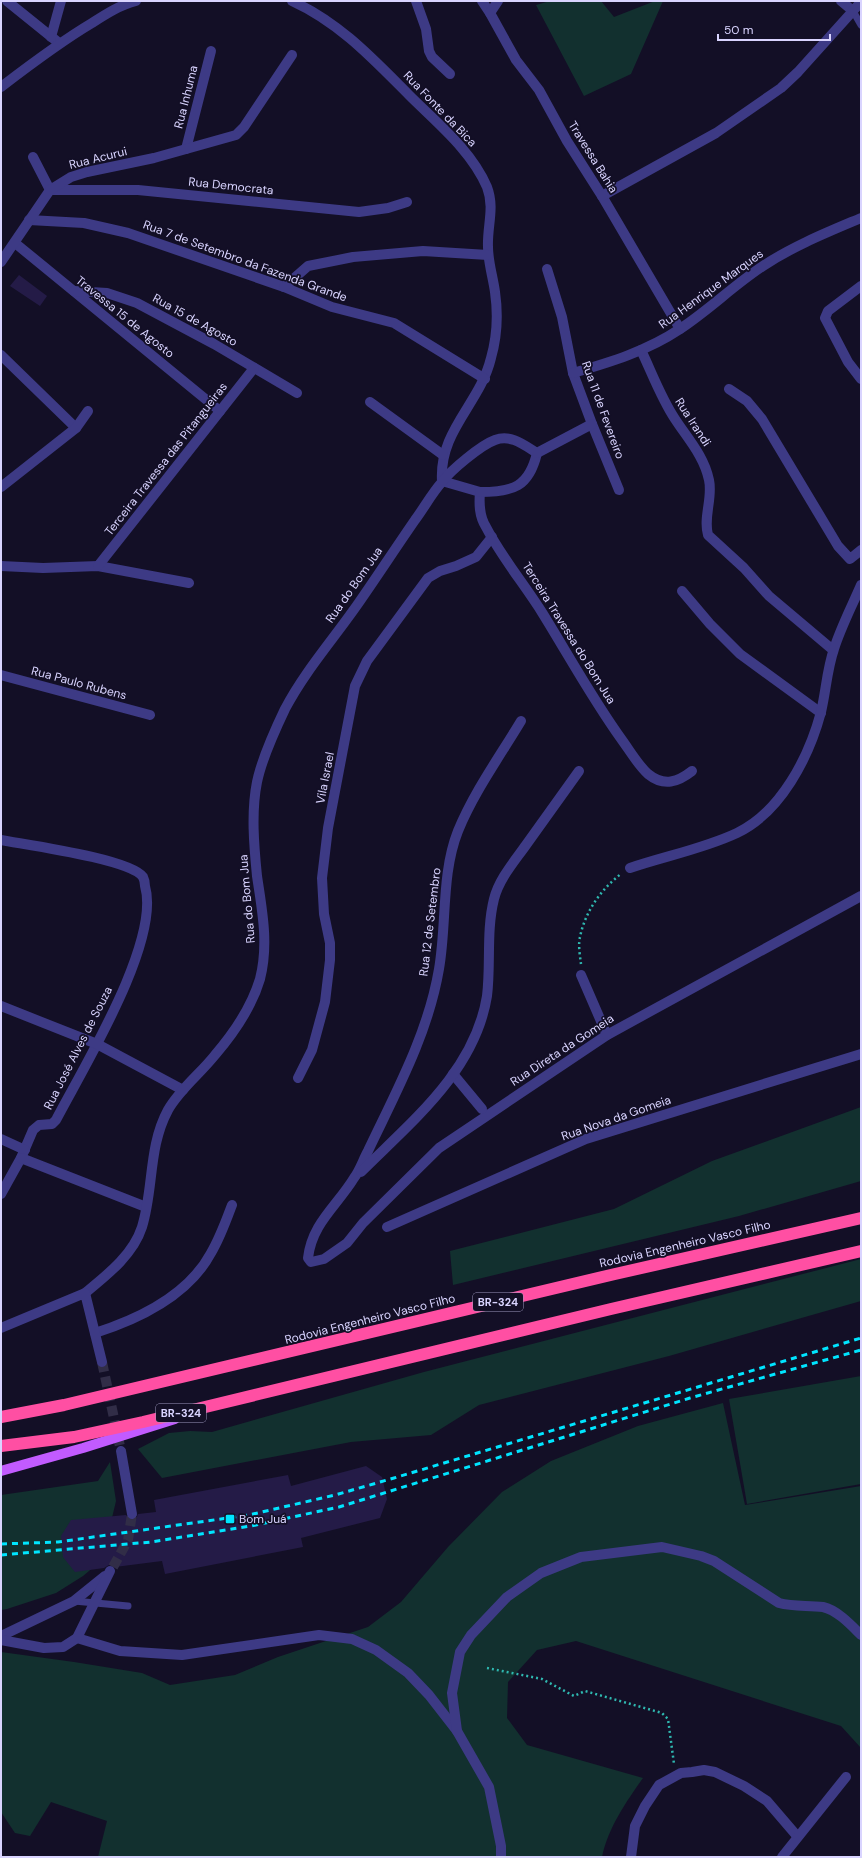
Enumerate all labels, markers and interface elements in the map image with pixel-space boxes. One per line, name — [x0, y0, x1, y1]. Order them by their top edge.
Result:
scale bar — [718, 16, 830, 42]
text: 50 m — [724, 22, 753, 38]
street label: Rua Inhuma — [170, 64, 202, 130]
street label: Rua Fonte da Bica — [400, 68, 480, 150]
street label: Travessa Bahia — [565, 118, 621, 196]
street label: Rua Acurui — [67, 143, 129, 173]
street label: Rua Democrata — [188, 174, 274, 198]
street label: Rua 7 de Setembro da Fazenda Grande — [141, 217, 349, 306]
street label: Rua Henrique Marques — [656, 246, 766, 332]
street label: Travessa 15 de Agosto — [73, 272, 177, 362]
street label: Rua 15 de Agosto — [150, 290, 240, 350]
street label: Rua 11 de Fevereiro — [578, 359, 628, 461]
street label: Terceira Travessa das Pitangueiras — [101, 379, 231, 539]
street label: Rua Irandi — [671, 395, 715, 449]
street label: Rua do Bom Jua — [322, 544, 386, 626]
street label: Terceira Travessa do Bom Jua — [519, 559, 619, 707]
street label: Rua Paulo Rubens — [30, 663, 128, 703]
street label: Vila Israel — [312, 751, 338, 805]
street label: Rua do Bom Jua — [235, 854, 259, 944]
street label: Rua 12 de Setembro — [415, 867, 445, 977]
street label: Rua José Alves de Souza — [40, 984, 116, 1112]
street label: Rua Direta da Gomeia — [507, 1010, 617, 1090]
street label: Rua Nova da Gomeia — [559, 1092, 673, 1144]
street label: Rodovia Engenheiro Vasco Filho — [598, 1217, 772, 1271]
street label: Rodovia Engenheiro Vasco Filho — [283, 1290, 457, 1348]
road number: BR-324 — [473, 1293, 523, 1311]
road number: BR-324 — [156, 1404, 206, 1422]
place label: Bom Juá — [239, 1511, 287, 1527]
marker: Bom Juá — [224, 1513, 236, 1525]

